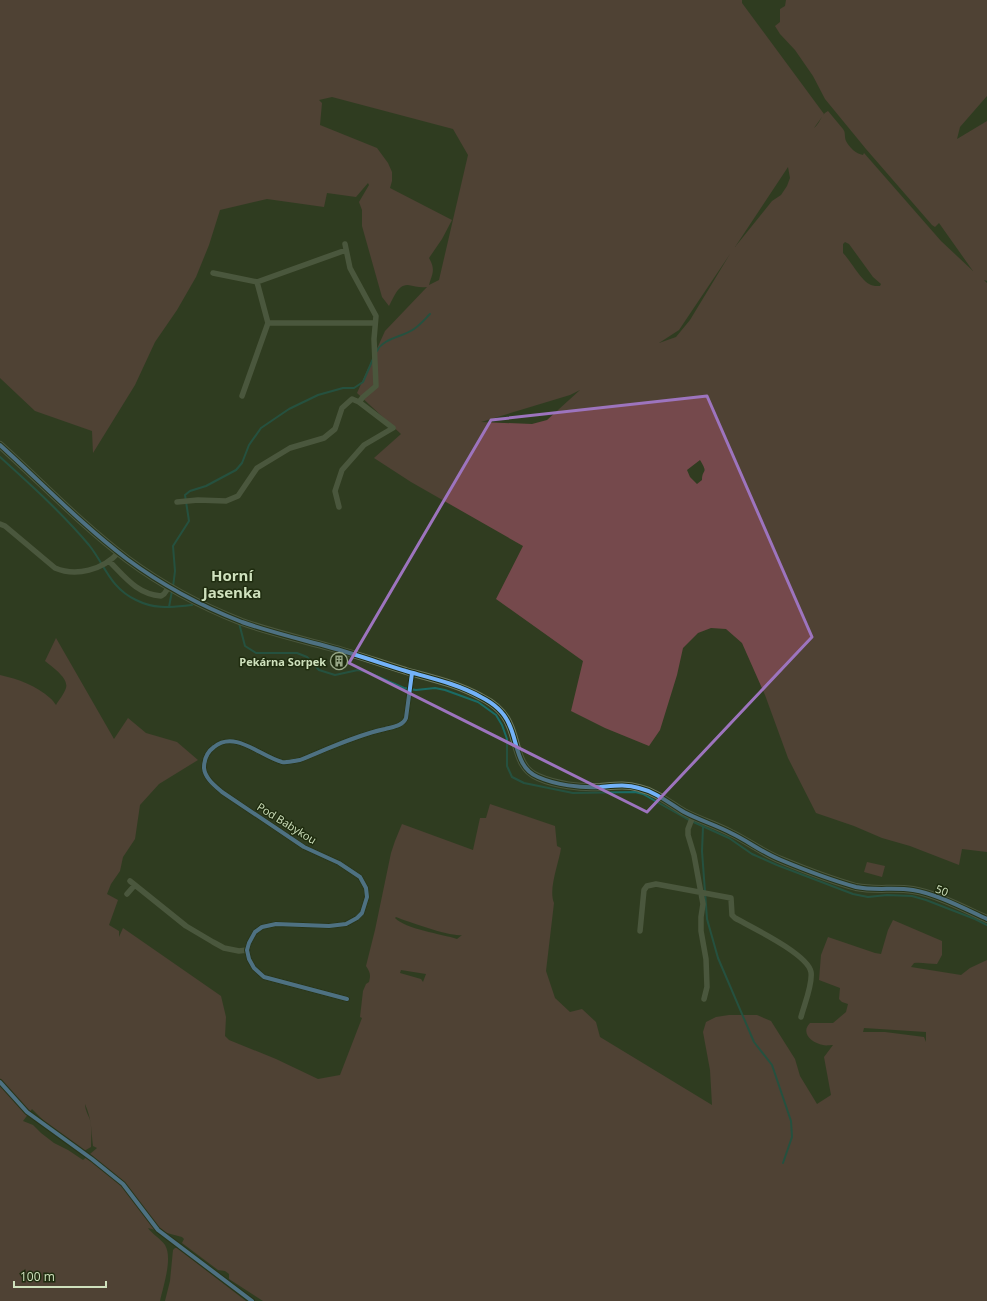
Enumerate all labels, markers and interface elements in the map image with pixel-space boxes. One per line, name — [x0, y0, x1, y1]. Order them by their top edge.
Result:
district label: Horní Jasenka — [201, 565, 261, 602]
building icon: Pekárna Sorpek — [329, 651, 349, 671]
place label: Pekárna Sorpek — [239, 654, 326, 669]
street label: Pod Babykou — [254, 799, 320, 847]
street label: 50 — [933, 881, 951, 899]
scale bar — [14, 1263, 106, 1289]
text: 100 m — [20, 1268, 55, 1285]

